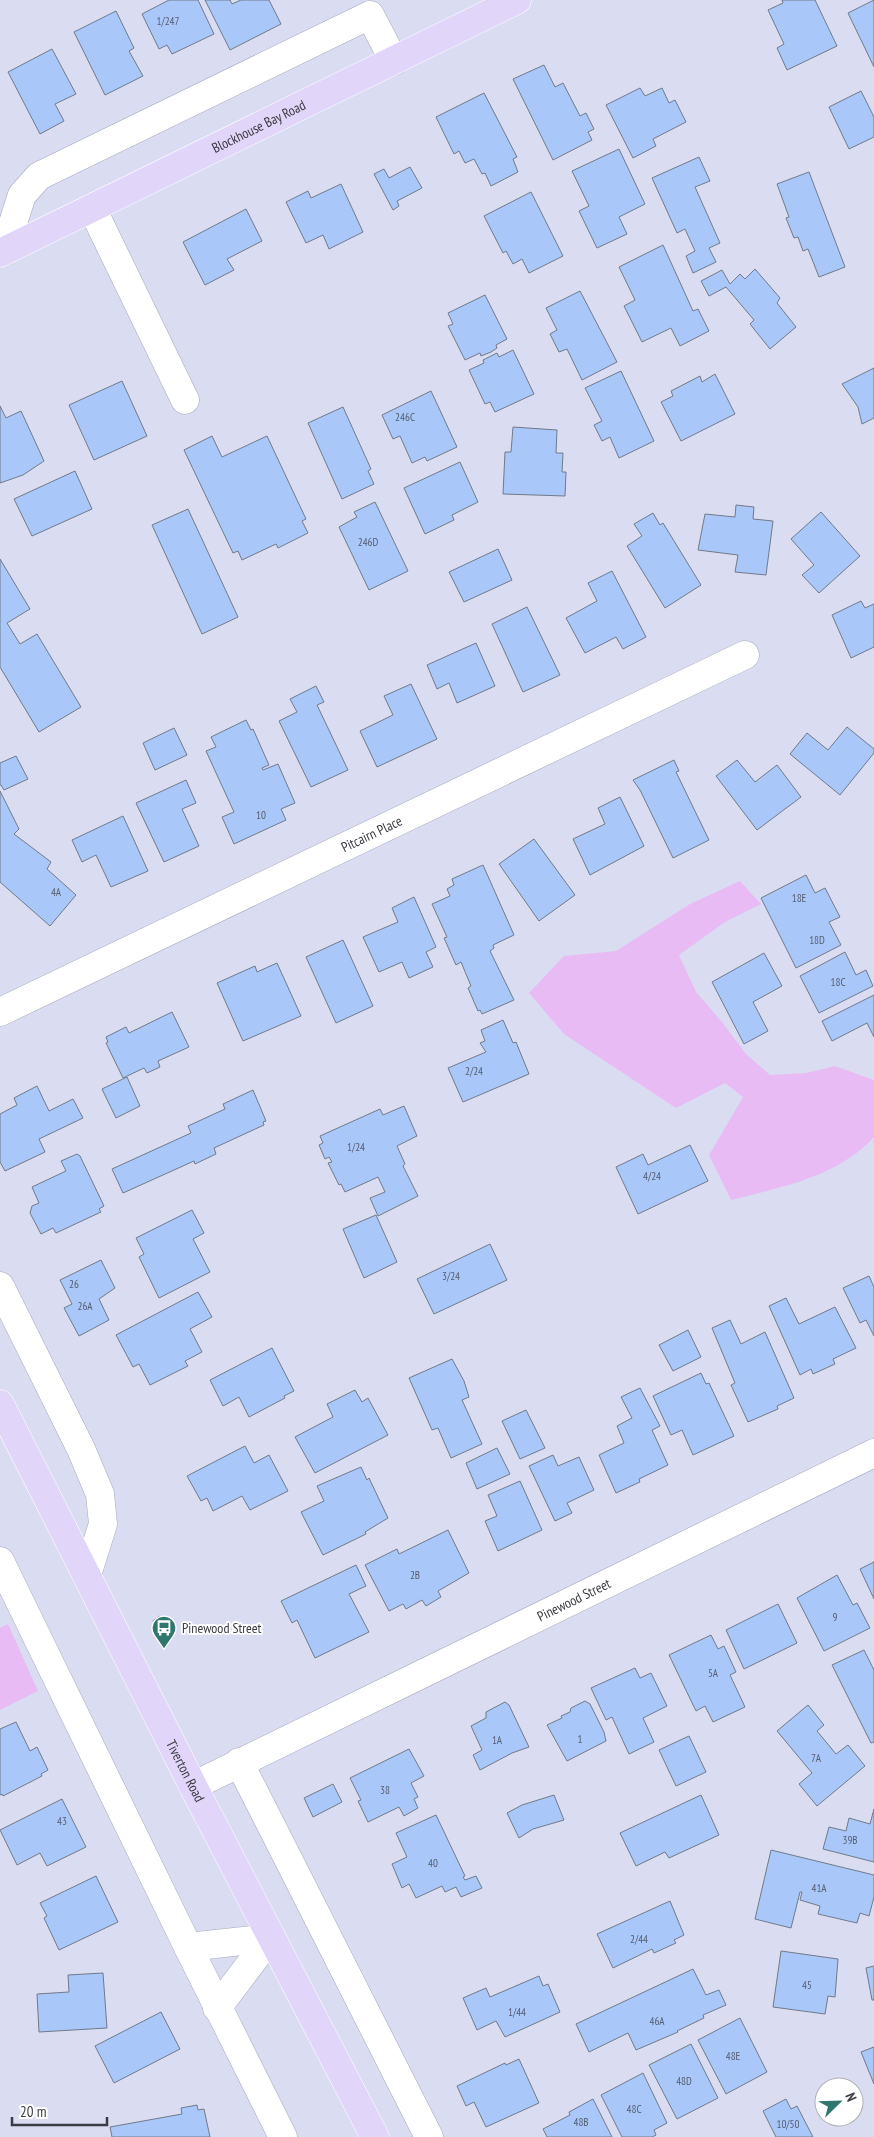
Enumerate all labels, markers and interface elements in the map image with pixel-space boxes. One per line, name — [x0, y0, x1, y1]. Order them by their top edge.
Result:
house number: 1/247 — [156, 14, 180, 28]
street label: Blockhouse Bay Road — [209, 96, 309, 157]
house number: 246C — [395, 410, 415, 424]
house number: 246D — [358, 535, 379, 549]
house number: 10 — [256, 808, 266, 822]
street label: Pitcairn Place — [338, 812, 405, 856]
house number: 4A — [51, 885, 62, 899]
house number: 18E — [792, 891, 807, 905]
house number: 18D — [809, 933, 825, 947]
house number: 18C — [831, 975, 845, 989]
house number: 2/24 — [465, 1064, 483, 1078]
house number: 1/24 — [347, 1140, 365, 1154]
house number: 4/24 — [643, 1169, 661, 1183]
house number: 3/24 — [442, 1269, 460, 1283]
house number: 26 — [69, 1277, 79, 1291]
house number: 26A — [77, 1299, 93, 1313]
house number: 2B — [410, 1568, 420, 1582]
street label: Pinewood Street — [534, 1574, 614, 1625]
house number: 9 — [833, 1610, 838, 1624]
bus stop icon: Pinewood Street — [151, 1615, 177, 1649]
place label: Pinewood Street — [182, 1619, 262, 1637]
house number: 5A — [708, 1666, 719, 1680]
house number: 1 — [578, 1732, 583, 1746]
house number: 1A — [492, 1733, 503, 1747]
street label: Tiverton Road — [162, 1737, 209, 1805]
house number: 7A — [811, 1751, 822, 1765]
house number: 38 — [380, 1783, 390, 1797]
house number: 43 — [57, 1814, 67, 1828]
house number: 39B — [842, 1833, 858, 1847]
house number: 40 — [428, 1856, 438, 1870]
house number: 41A — [811, 1881, 827, 1895]
house number: 2/44 — [630, 1932, 648, 1946]
house number: 45 — [802, 1978, 812, 1992]
house number: 1/44 — [508, 2005, 526, 2019]
house number: 46A — [649, 2014, 665, 2028]
house number: 48E — [726, 2049, 741, 2063]
house number: 48D — [676, 2074, 692, 2088]
north arrow — [814, 2077, 864, 2127]
text: N — [841, 2090, 861, 2104]
scale bar — [12, 2094, 108, 2126]
text: 20 m — [20, 2102, 46, 2121]
house number: 48C — [627, 2102, 641, 2116]
house number: 48B — [573, 2115, 589, 2129]
house number: 10/50 — [776, 2117, 800, 2131]

